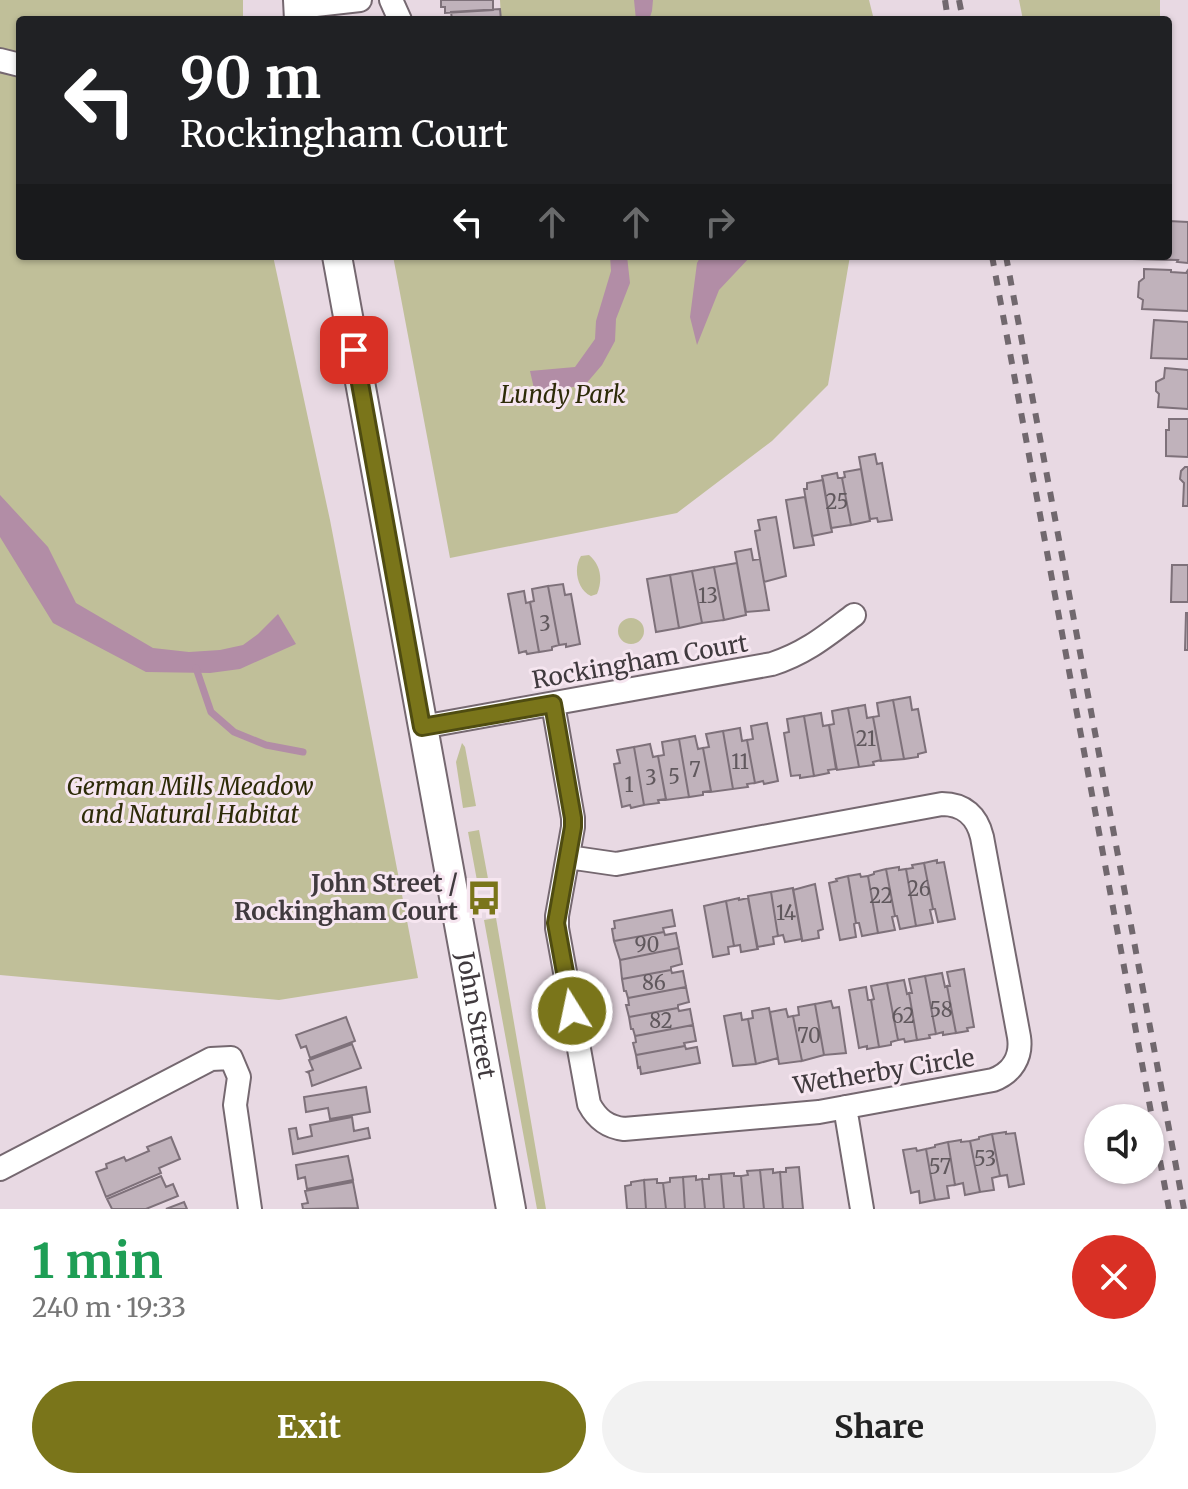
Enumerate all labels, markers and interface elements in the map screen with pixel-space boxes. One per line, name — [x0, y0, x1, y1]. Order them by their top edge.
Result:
text: 90 m — [180, 43, 321, 113]
icon: left — [48, 48, 152, 152]
text: Rockingham Court — [180, 112, 508, 157]
icon: left — [446, 200, 490, 244]
icon: ahead — [530, 200, 574, 244]
icon: ahead — [614, 200, 658, 244]
icon: right — [698, 200, 742, 244]
pin — [320, 316, 388, 384]
icon: arrive — [332, 328, 376, 372]
park label: Lundy Park — [500, 379, 626, 410]
house number: 25 — [826, 489, 848, 514]
house number: 13 — [698, 583, 718, 608]
house number: 3 — [539, 611, 551, 636]
street label: Rockingham Court — [530, 627, 751, 696]
house number: 21 — [856, 726, 876, 751]
house number: 11 — [731, 749, 749, 774]
house number: 7 — [689, 757, 701, 782]
house number: 5 — [668, 764, 680, 789]
house number: 3 — [645, 765, 657, 790]
park label: German Mills Meadow and Natural Habitat — [67, 771, 314, 830]
house number: 1 — [624, 772, 634, 797]
place label: John Street / Rockingham Court — [234, 868, 458, 927]
house number: 26 — [907, 876, 931, 901]
bus stop icon: John Street / Rockingham Court — [465, 879, 503, 917]
house number: 22 — [869, 883, 893, 908]
house number: 14 — [776, 900, 796, 925]
house number: 90 — [634, 932, 660, 957]
street label: John Street — [449, 949, 503, 1082]
position arrow — [530, 969, 614, 1053]
house number: 86 — [642, 970, 666, 995]
house number: 58 — [929, 997, 953, 1022]
house number: 62 — [891, 1003, 915, 1028]
house number: 82 — [649, 1008, 673, 1033]
house number: 70 — [797, 1023, 821, 1048]
street label: Wetherby Circle — [790, 1042, 976, 1101]
map controls — [1084, 1104, 1164, 1184]
button: sound — [1084, 1104, 1164, 1184]
house number: 53 — [974, 1146, 996, 1171]
house number: 57 — [929, 1154, 951, 1179]
text: 1 min — [32, 1231, 163, 1291]
button: close — [1072, 1235, 1156, 1319]
text: 240 m · 19:33 — [32, 1291, 186, 1324]
button: Exit — [32, 1381, 586, 1473]
button: Share — [602, 1381, 1156, 1473]

